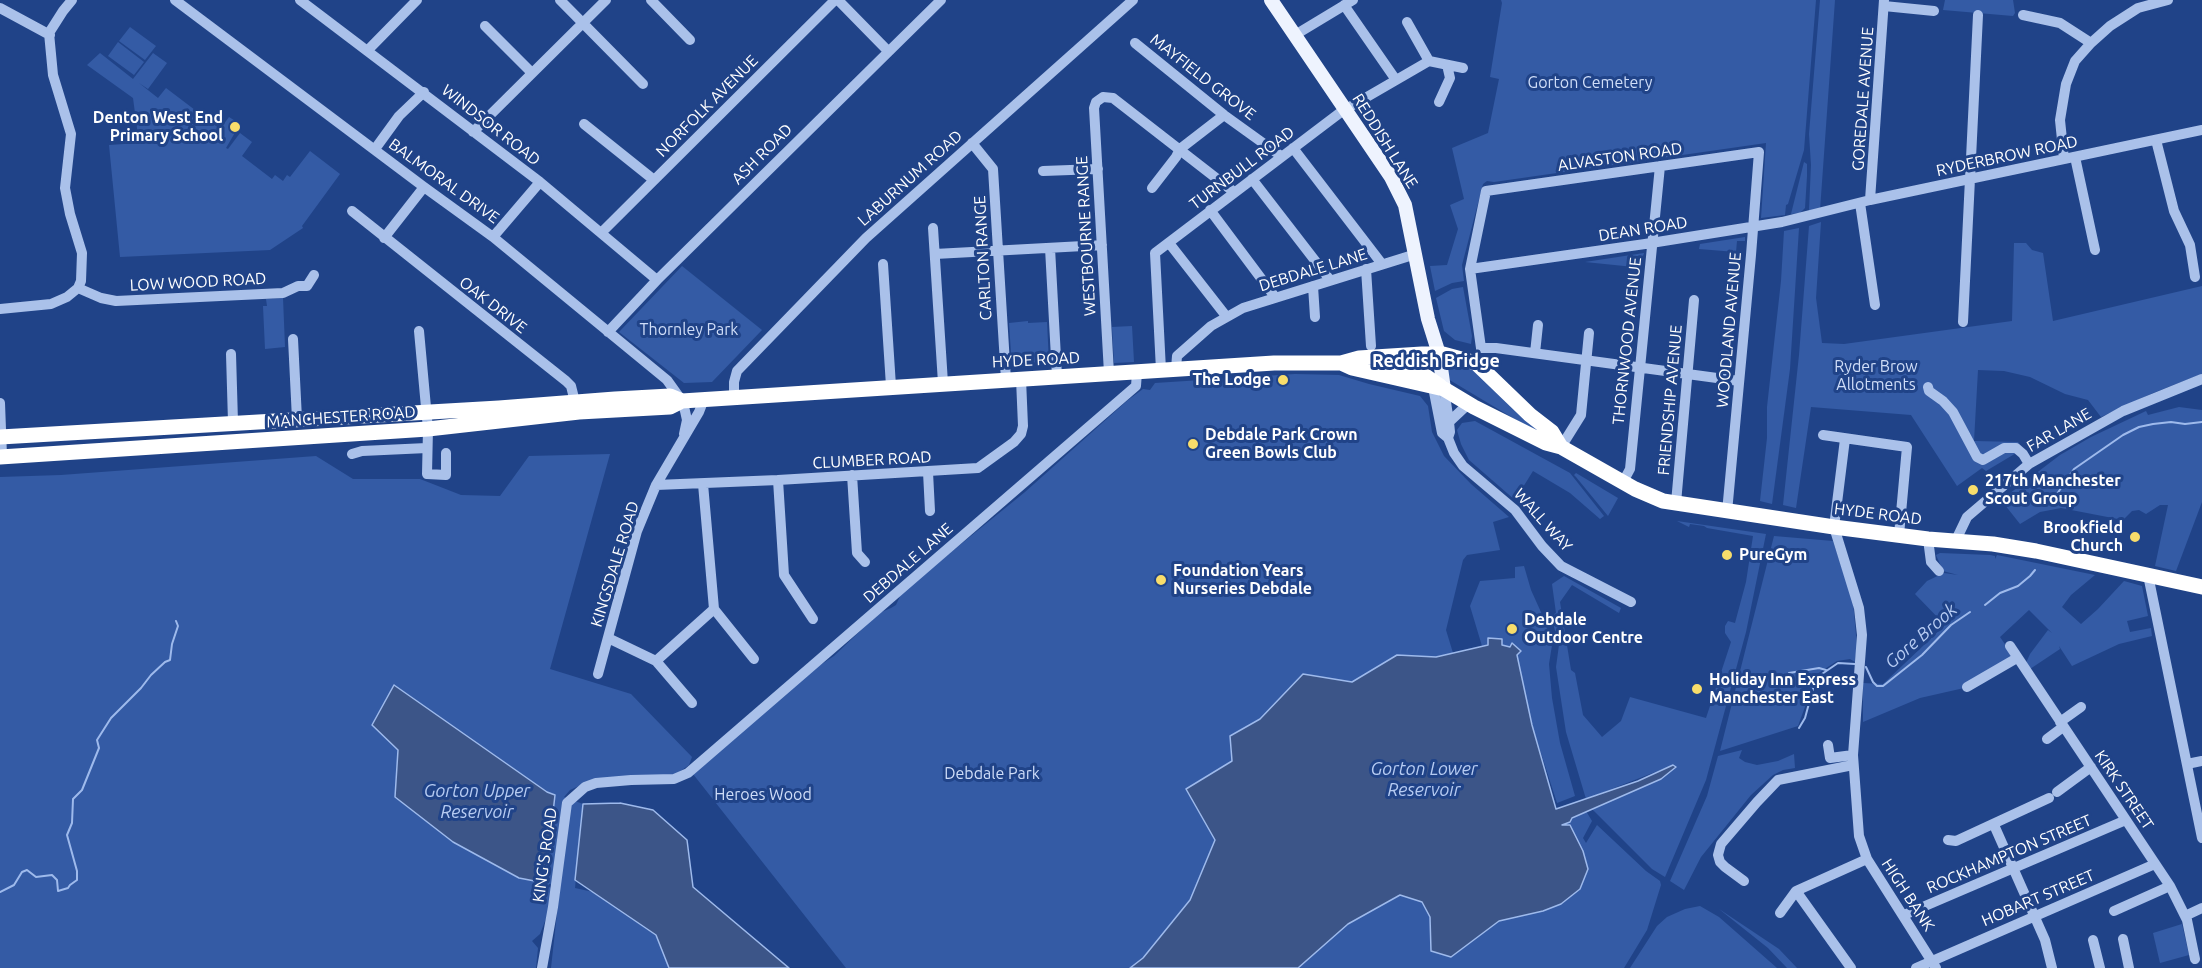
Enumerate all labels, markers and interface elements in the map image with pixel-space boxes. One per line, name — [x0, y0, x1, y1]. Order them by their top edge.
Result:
street label: GOREDALE AVENUE — [1848, 26, 1878, 172]
street label: MAYFIELD GROVE — [1146, 30, 1260, 124]
street label: NORFOLK AVENUE — [652, 51, 762, 161]
park label: Gorton Cemetery — [1528, 73, 1652, 93]
street label: WINDSOR ROAD — [438, 81, 544, 169]
street label: REDDISH LANE — [1348, 90, 1422, 192]
place label: Denton West End Primary School — [93, 108, 223, 146]
marker: Denton West End Primary School — [228, 120, 242, 134]
street label: ASH ROAD — [728, 120, 796, 188]
street label: TURNBULL ROAD — [1186, 122, 1298, 214]
street label: LABURNUM ROAD — [854, 126, 966, 230]
street label: RYDERBROW ROAD — [1934, 132, 2080, 180]
street label: BALMORAL DRIVE — [385, 134, 503, 228]
street label: ALVASTON ROAD — [1557, 139, 1683, 175]
street label: WESTBOURNE RANGE — [1072, 155, 1100, 317]
street label: CARLTON RANGE — [970, 195, 996, 321]
street label: DEAN ROAD — [1597, 212, 1689, 246]
street label: DEBDALE LANE — [1257, 244, 1369, 296]
street label: WOODLAND AVENUE — [1713, 251, 1745, 409]
street label: THORNWOOD AVENUE — [1609, 256, 1645, 426]
street label: LOW WOOD ROAD — [129, 269, 267, 295]
street label: OAK DRIVE — [455, 273, 531, 337]
park label: Thornley Park — [640, 320, 738, 340]
street label: FRIENDSHIP AVENUE — [1654, 324, 1686, 476]
street label: HYDE ROAD — [991, 348, 1081, 372]
district label: Reddish Bridge — [1372, 350, 1500, 372]
park label: Ryder Brow Allotments — [1834, 357, 1918, 395]
place label: The Lodge — [1192, 370, 1271, 390]
marker: The Lodge — [1276, 373, 1290, 387]
street label: MANCHESTER ROAD — [266, 402, 416, 432]
street label: FAR LANE — [2023, 404, 2095, 456]
place label: Debdale Park Crown Green Bowls Club — [1205, 425, 1358, 463]
marker: Debdale Park Crown Green Bowls Club — [1186, 437, 1200, 451]
street label: CLUMBER ROAD — [812, 447, 932, 473]
place label: 217th Manchester Scout Group — [1985, 471, 2121, 509]
marker: 217th Manchester Scout Group — [1966, 483, 1980, 497]
street label: WALL WAY — [1510, 485, 1576, 555]
street label: KINGSDALE ROAD — [587, 499, 643, 629]
street label: HYDE ROAD — [1833, 499, 1923, 529]
place label: Brookfield Church — [2043, 518, 2123, 556]
street label: DEBDALE LANE — [859, 519, 957, 607]
marker: Brookfield Church — [2128, 530, 2142, 544]
place label: PureGym — [1739, 545, 1807, 565]
marker: PureGym — [1720, 548, 1734, 562]
place label: Foundation Years Nurseries Debdale — [1173, 561, 1312, 599]
marker: Foundation Years Nurseries Debdale — [1154, 573, 1168, 587]
water label: Gore Brook — [1881, 599, 1961, 673]
place label: Debdale Outdoor Centre — [1524, 610, 1643, 648]
marker: Debdale Outdoor Centre — [1505, 622, 1519, 636]
place label: Holiday Inn Express Manchester East — [1709, 670, 1856, 708]
marker: Holiday Inn Express Manchester East — [1690, 682, 1704, 696]
street label: KIRK STREET — [2091, 747, 2157, 833]
water label: Gorton Lower Reservoir — [1370, 758, 1478, 800]
park label: Debdale Park — [944, 764, 1040, 784]
water label: Gorton Upper Reservoir — [424, 780, 530, 822]
park label: Heroes Wood — [714, 785, 812, 805]
street label: KING'S ROAD — [529, 806, 561, 904]
street label: ROCKHAMPTON STREET — [1924, 811, 2094, 897]
street label: HIGH BANK — [1878, 855, 1938, 935]
street label: HOBART STREET — [1979, 866, 2097, 930]

